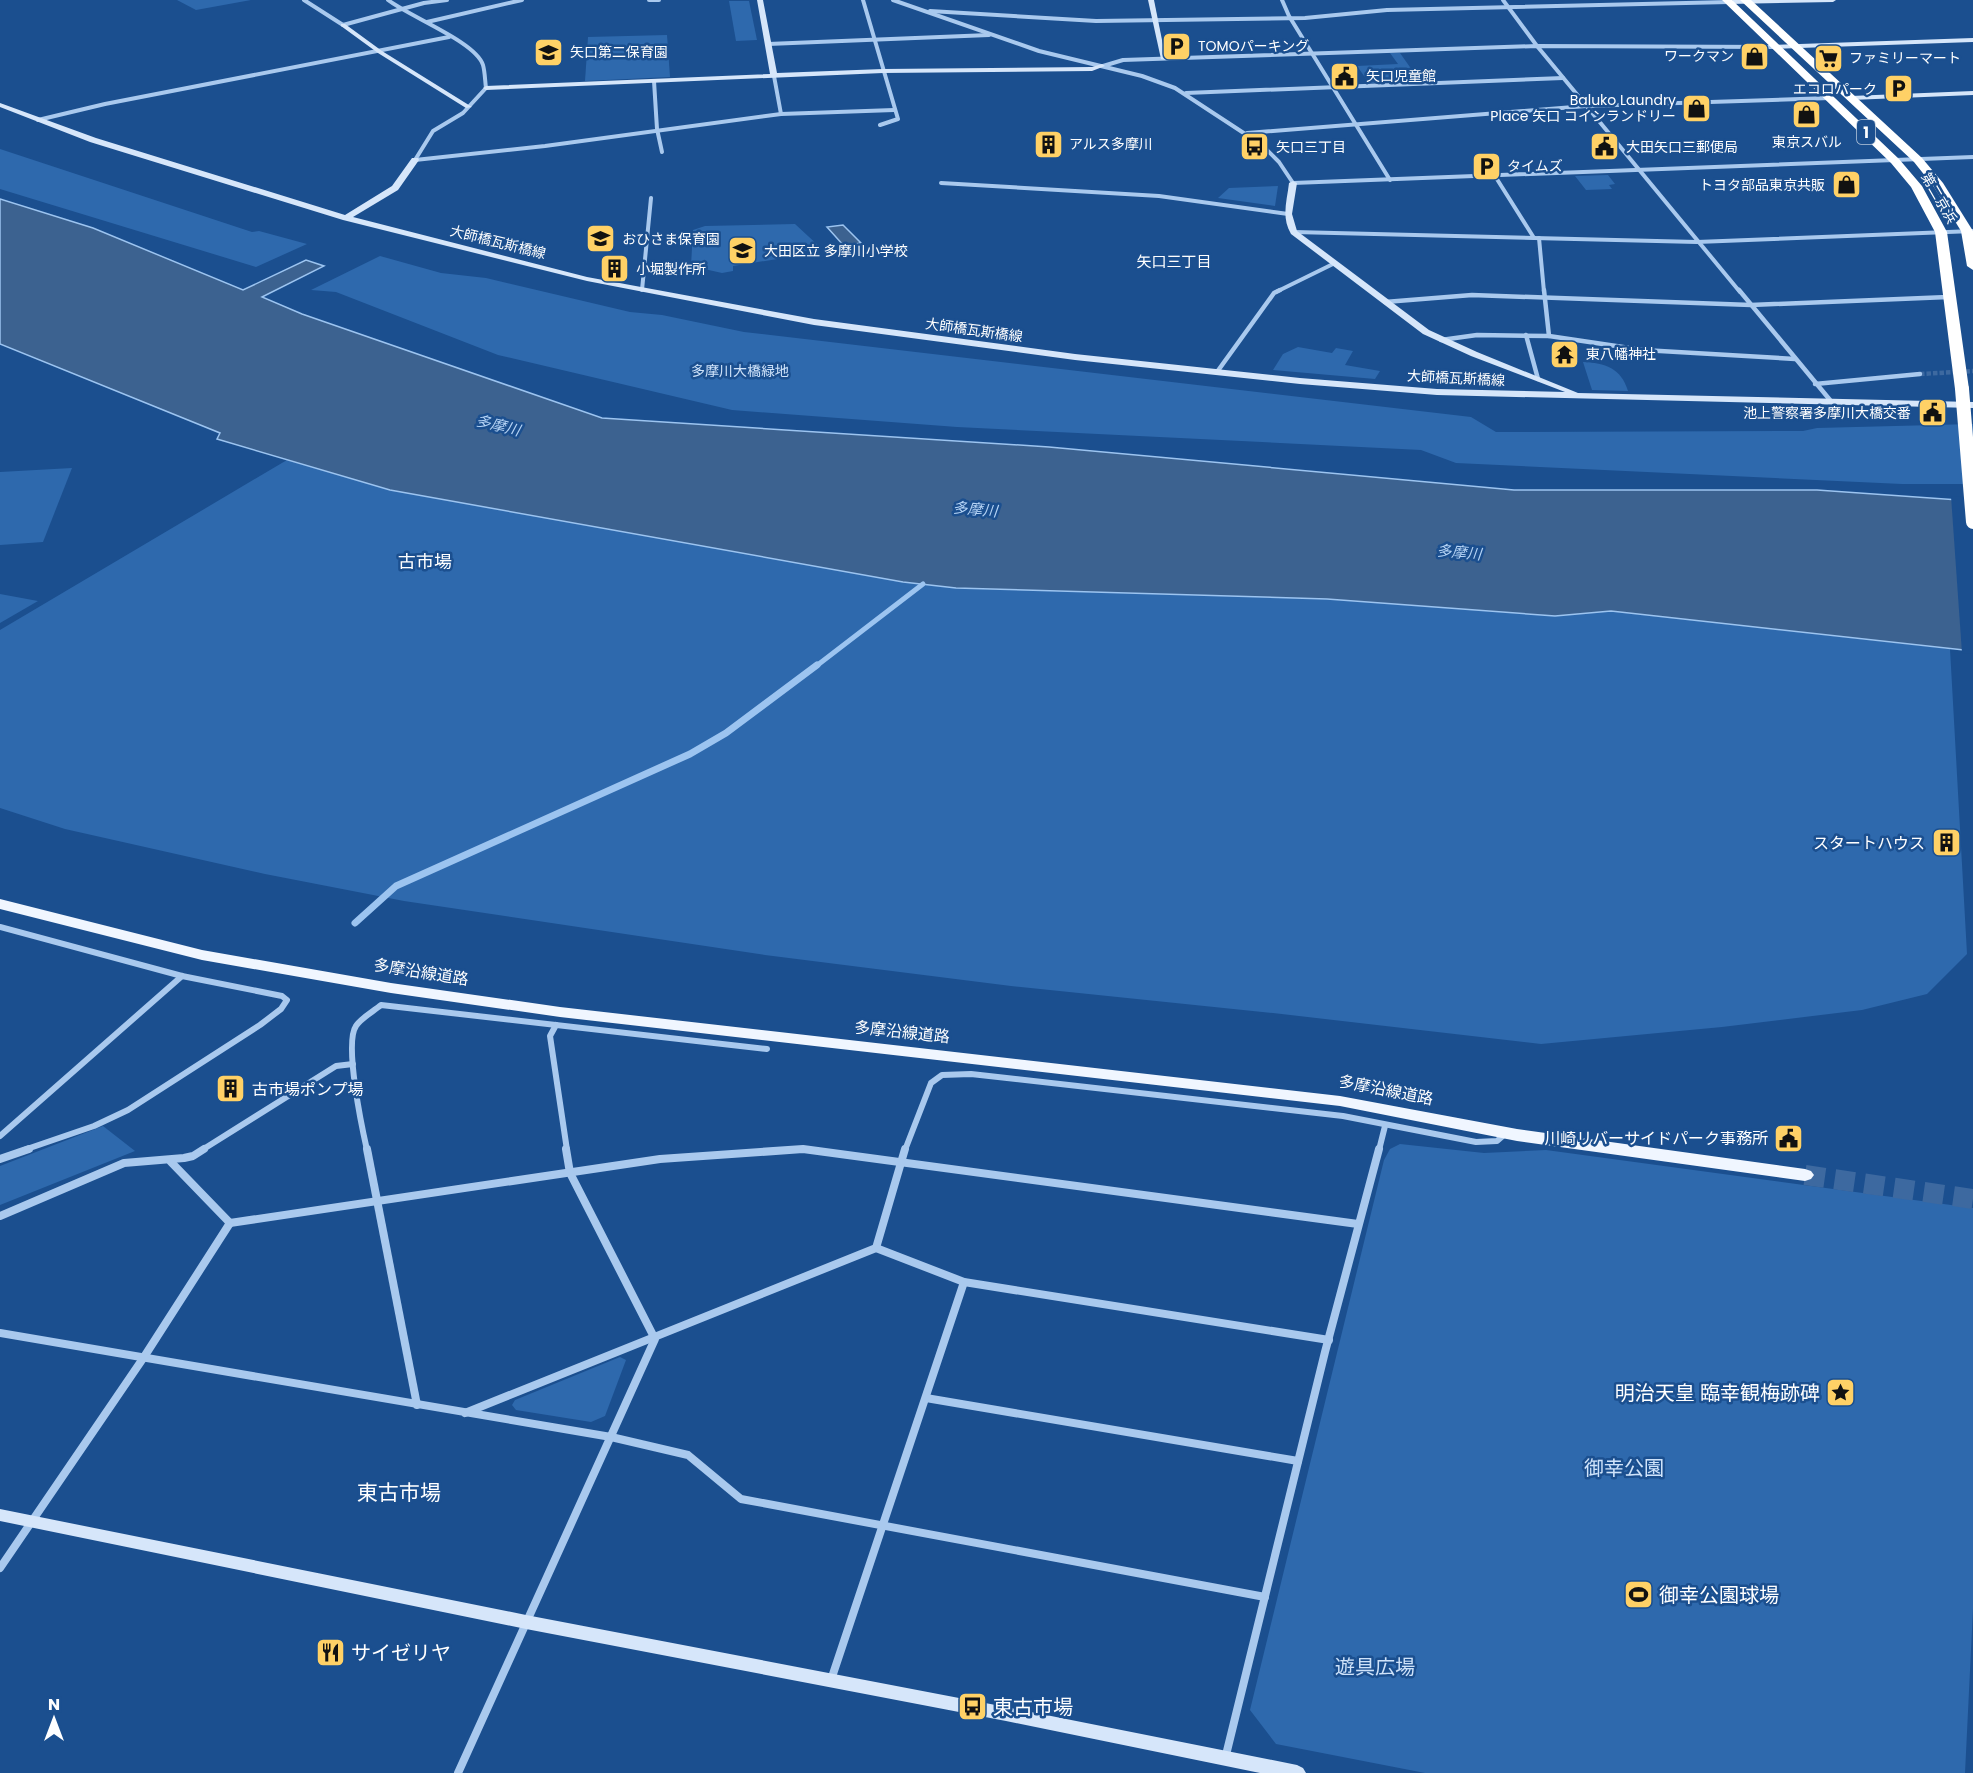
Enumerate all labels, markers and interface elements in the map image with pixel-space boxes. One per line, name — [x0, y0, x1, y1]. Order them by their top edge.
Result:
parking icon: TOMOパーキング — [1161, 30, 1193, 62]
school or university icon: 矢口第二保育園 — [533, 36, 565, 68]
place label: TOMOパーキング — [1198, 36, 1309, 56]
shop icon: ワークマン — [1739, 40, 1771, 72]
place label: 矢口第二保育園 — [570, 42, 668, 62]
supermarket icon: ファミリーマート — [1812, 42, 1844, 74]
place label: ワークマン — [1664, 46, 1734, 66]
place label: ファミリーマート — [1849, 48, 1961, 68]
public building icon: 矢口児童館 — [1329, 60, 1361, 92]
place label: 矢口児童館 — [1366, 66, 1436, 86]
parking icon: エコロパーク — [1882, 73, 1914, 105]
place label: エコロパーク — [1793, 79, 1877, 99]
place label: Baluko Laundry Place 矢口 コインランドリー — [1490, 90, 1676, 126]
shop icon: Baluko Laundry Place 矢口 コインランドリー — [1681, 92, 1713, 124]
shop icon: 東京スバル — [1791, 99, 1823, 131]
road number: 1 — [1857, 120, 1875, 144]
building icon: アルス多摩川 — [1032, 128, 1064, 160]
bus stop icon: 矢口三丁目 — [1239, 131, 1271, 163]
public building icon: 大田矢口三郵便局 — [1589, 131, 1621, 163]
place label: 東京スバル — [1772, 132, 1842, 152]
place label: アルス多摩川 — [1069, 134, 1153, 154]
place label: 矢口三丁目 — [1276, 137, 1346, 157]
place label: 大田矢口三郵便局 — [1626, 137, 1738, 157]
parking icon: タイムズ — [1470, 150, 1502, 182]
place label: タイムズ — [1507, 156, 1563, 176]
shop icon: トヨタ部品東京共販 — [1830, 169, 1862, 201]
street label: 第二京浜 — [1916, 169, 1962, 227]
place label: トヨタ部品東京共販 — [1699, 175, 1825, 195]
street label: 大師橋瓦斯橋線 — [448, 220, 548, 264]
school or university icon: おひさま保育園 — [585, 223, 617, 255]
place label: おひさま保育園 — [622, 229, 720, 249]
school or university icon: 大田区立 多摩川小学校 — [727, 235, 759, 267]
place label: 大田区立 多摩川小学校 — [764, 241, 908, 261]
district label: 矢口三丁目 — [1136, 251, 1212, 272]
building icon: 小堀製作所 — [599, 253, 631, 285]
place label: 小堀製作所 — [636, 259, 706, 279]
street label: 大師橋瓦斯橋線 — [924, 313, 1024, 347]
temple icon: 東八幡神社 — [1549, 338, 1581, 370]
place label: 東八幡神社 — [1586, 344, 1656, 364]
park label: 多摩川大橋緑地 — [691, 361, 789, 381]
street label: 大師橋瓦斯橋線 — [1407, 365, 1505, 391]
public building icon: 池上警察署多摩川大橋交番 — [1916, 397, 1948, 429]
place label: 池上警察署多摩川大橋交番 — [1743, 403, 1911, 423]
water label: 多摩川 — [474, 409, 524, 441]
water label: 多摩川 — [952, 497, 1000, 522]
water label: 多摩川 — [1436, 540, 1484, 565]
district label: 古市場 — [398, 549, 452, 574]
building icon: スタートハウス — [1930, 827, 1962, 859]
place label: スタートハウス — [1813, 832, 1925, 855]
street label: 多摩沿線道路 — [372, 953, 470, 991]
street label: 多摩沿線道路 — [853, 1016, 951, 1048]
street label: 多摩沿線道路 — [1337, 1070, 1435, 1110]
building icon: 古市場ポンプ場 — [215, 1073, 247, 1105]
place label: 古市場ポンプ場 — [252, 1078, 364, 1101]
public building icon: 川崎リバーサイドパーク事務所 — [1773, 1122, 1805, 1154]
place label: 川崎リバーサイドパーク事務所 — [1544, 1127, 1768, 1150]
place icon: 明治天皇 臨幸観梅跡碑 — [1825, 1377, 1857, 1409]
place label: 明治天皇 臨幸観梅跡碑 — [1615, 1379, 1820, 1407]
park label: 御幸公園 — [1584, 1454, 1664, 1482]
district label: 東古市場 — [357, 1478, 441, 1507]
sports icon: 御幸公園球場 — [1622, 1579, 1654, 1611]
place label: 御幸公園球場 — [1659, 1581, 1779, 1609]
restaurant icon: サイゼリヤ — [314, 1637, 346, 1669]
place label: サイゼリヤ — [351, 1639, 451, 1667]
park label: 遊具広場 — [1335, 1653, 1415, 1681]
north arrow — [24, 1689, 84, 1749]
bus stop icon: 東古市場 — [956, 1691, 988, 1723]
text: N — [48, 1693, 60, 1716]
place label: 東古市場 — [993, 1693, 1073, 1721]

